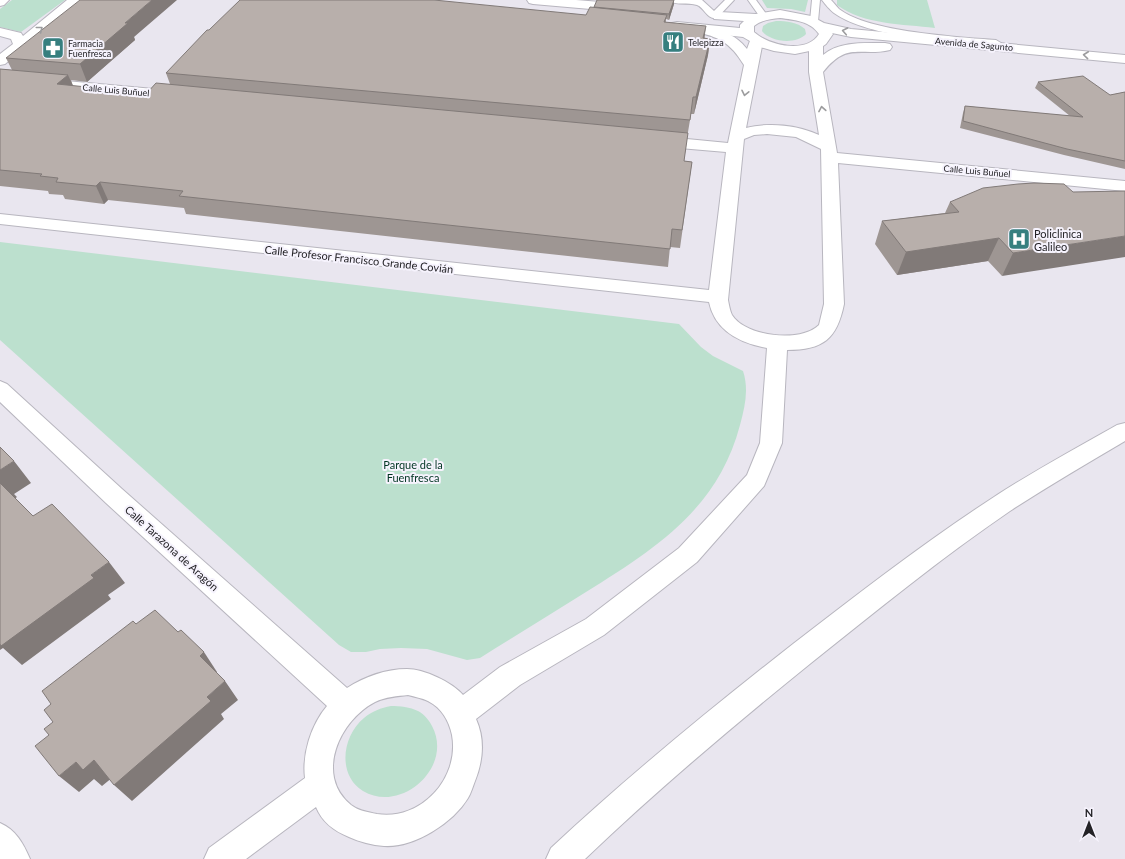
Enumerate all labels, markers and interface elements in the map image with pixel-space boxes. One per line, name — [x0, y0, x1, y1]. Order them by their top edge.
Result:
one-way arrow — [36, 26, 43, 33]
one-way arrow — [842, 28, 849, 36]
restaurant icon: Telepizza — [660, 29, 686, 55]
pharmacy icon: Farmacia Fuenfresca — [40, 35, 66, 61]
street label: Avenida de Sagunto — [934, 35, 1014, 53]
place label: Telepizza — [688, 37, 724, 48]
place label: Farmacia Fuenfresca — [68, 38, 111, 59]
one-way arrow — [1083, 51, 1089, 60]
street label: Calle Luis Buñuel — [82, 82, 150, 98]
one-way arrow — [741, 90, 750, 96]
one-way arrow — [818, 106, 827, 112]
street label: Calle Luis Buñuel — [943, 163, 1011, 179]
hospital icon: Policlinica Galileo — [1006, 226, 1032, 252]
place label: Policlinica Galileo — [1034, 227, 1082, 253]
street label: Calle Profesor Francisco Grande Covián — [264, 243, 454, 275]
park label: Parque de la Fuenfresca — [383, 458, 443, 484]
street label: Calle Tarazona de Aragón — [123, 503, 221, 593]
north arrow — [1069, 803, 1109, 843]
text: N — [1085, 806, 1093, 819]

